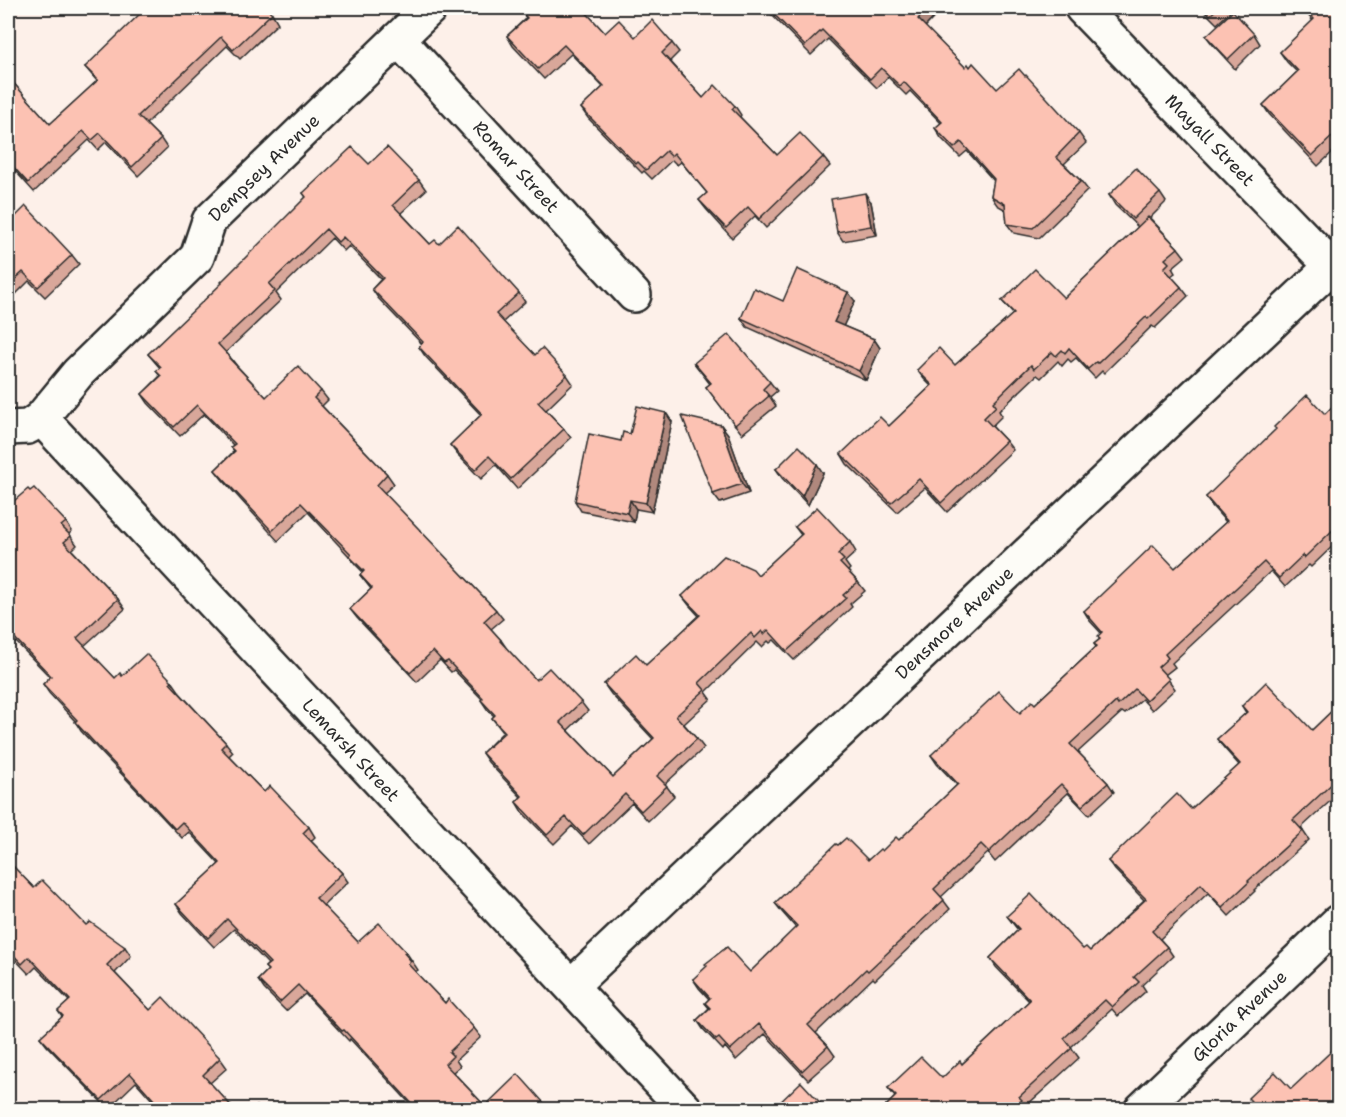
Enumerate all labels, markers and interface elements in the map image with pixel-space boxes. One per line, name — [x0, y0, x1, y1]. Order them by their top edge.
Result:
street label: Mayall Street — [1160, 89, 1260, 192]
street label: Dempsey Avenue — [203, 109, 325, 227]
street label: Romar Street — [468, 116, 564, 218]
street label: Densmore Avenue — [890, 561, 1019, 685]
street label: Lemarsh Street — [297, 694, 405, 807]
street label: Gloria Avenue — [1187, 965, 1292, 1067]

